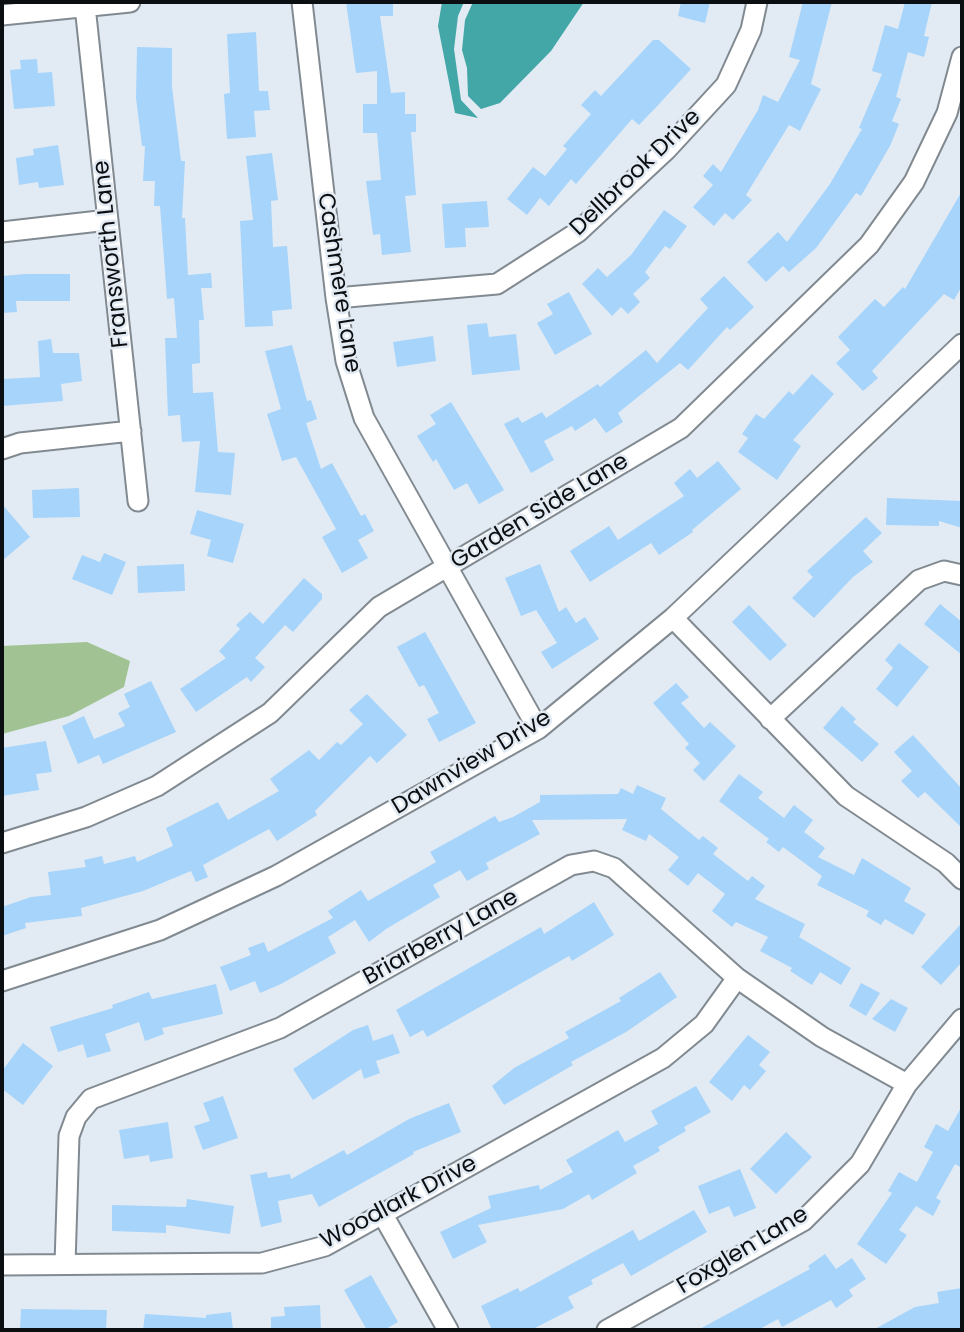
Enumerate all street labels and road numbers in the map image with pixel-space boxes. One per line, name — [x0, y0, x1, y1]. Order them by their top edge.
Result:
street label: Dellbrook Drive — [565, 104, 707, 242]
street label: Fransworth Lane — [88, 159, 136, 349]
street label: Cashmere Lane — [310, 191, 366, 375]
street label: Garden Side Lane — [446, 448, 634, 576]
street label: Dawnview Drive — [387, 705, 557, 821]
street label: Briarberry Lane — [359, 884, 523, 992]
street label: Woodlark Drive — [316, 1150, 482, 1256]
street label: Foxglen Lane — [672, 1201, 814, 1301]

